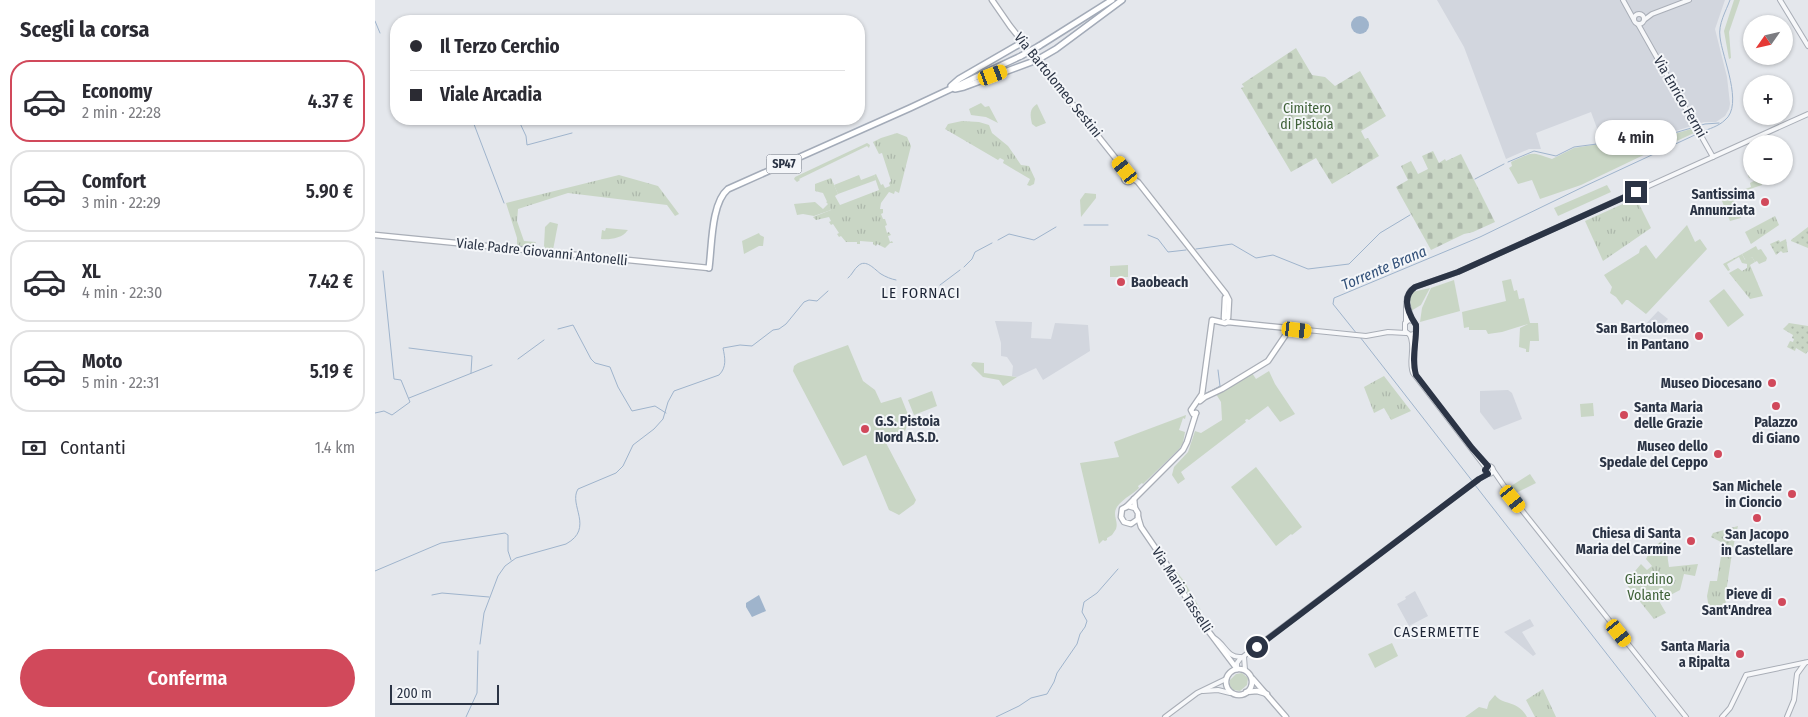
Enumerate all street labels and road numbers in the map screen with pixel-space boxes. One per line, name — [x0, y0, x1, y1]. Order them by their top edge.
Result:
street label: Via Bartolomeo Sestini — [1010, 29, 1106, 141]
street label: Via Enrico Fermi — [1650, 53, 1710, 141]
road number: SP47 — [767, 154, 801, 173]
street label: Viale Padre Giovanni Antonelli — [456, 235, 628, 269]
street label: Via Maria Tasselli — [1148, 544, 1216, 636]

